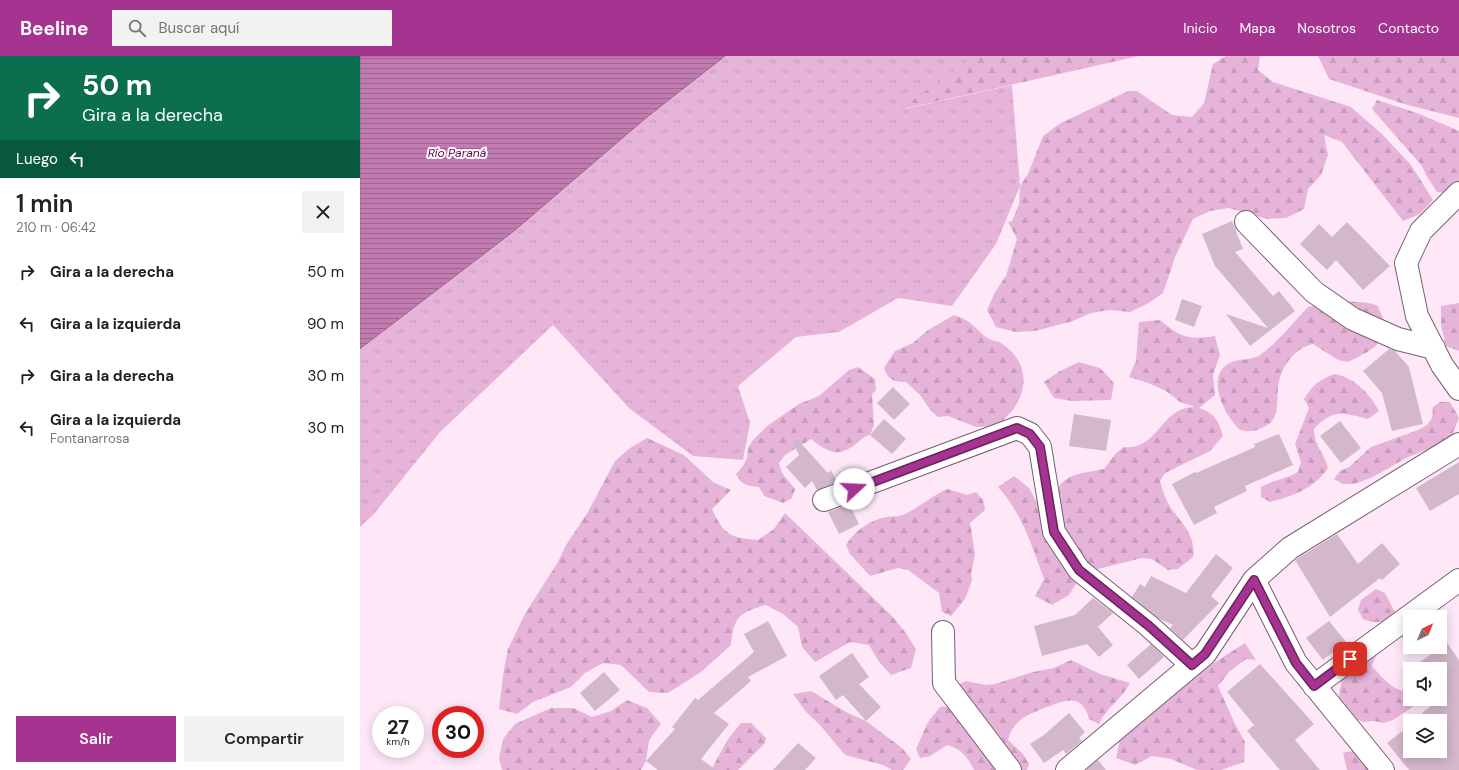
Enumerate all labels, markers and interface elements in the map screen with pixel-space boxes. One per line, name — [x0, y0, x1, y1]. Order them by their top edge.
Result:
search box — [112, 10, 392, 46]
text: Beeline — [20, 16, 88, 41]
icon: search — [126, 17, 148, 39]
text: Buscar aquí — [158, 18, 239, 38]
text: Inicio — [1183, 19, 1218, 37]
text: Mapa — [1240, 19, 1275, 37]
text: Nosotros — [1297, 19, 1356, 37]
text: Contacto — [1378, 19, 1439, 37]
text: 50 m — [82, 67, 152, 104]
icon: right — [16, 72, 68, 124]
text: Gira a la derecha — [82, 103, 223, 127]
water label: Río Paraná — [428, 145, 487, 161]
icon: left — [66, 148, 88, 170]
text: Luego — [16, 149, 58, 169]
text: 1 min — [16, 188, 73, 219]
button: close — [302, 191, 344, 233]
text: 210 m · 06:42 — [16, 219, 96, 236]
icon: right — [16, 261, 38, 283]
text: Gira a la derecha — [50, 262, 174, 282]
text: 50 m — [307, 262, 344, 282]
icon: left — [16, 313, 38, 335]
text: Gira a la izquierda — [50, 314, 181, 334]
text: 90 m — [307, 314, 344, 334]
icon: right — [16, 365, 38, 387]
text: Gira a la derecha — [50, 366, 174, 386]
text: 30 m — [308, 366, 344, 386]
text: Gira a la izquierda — [50, 410, 181, 430]
icon: left — [16, 417, 38, 439]
text: 30 m — [308, 418, 344, 438]
text: Fontanarrosa — [50, 430, 129, 447]
position arrow — [833, 468, 875, 510]
north arrow — [1403, 610, 1447, 654]
map controls — [1403, 610, 1447, 758]
pin — [1333, 642, 1367, 676]
icon: arrive — [1339, 648, 1361, 670]
button: sound — [1403, 662, 1447, 706]
speed limit sign: 30 — [432, 706, 484, 758]
text: 27 — [387, 714, 409, 740]
button: layers — [1403, 714, 1447, 758]
button: Salir — [16, 716, 176, 762]
button: Compartir — [184, 716, 344, 762]
text: km/h — [386, 735, 410, 748]

